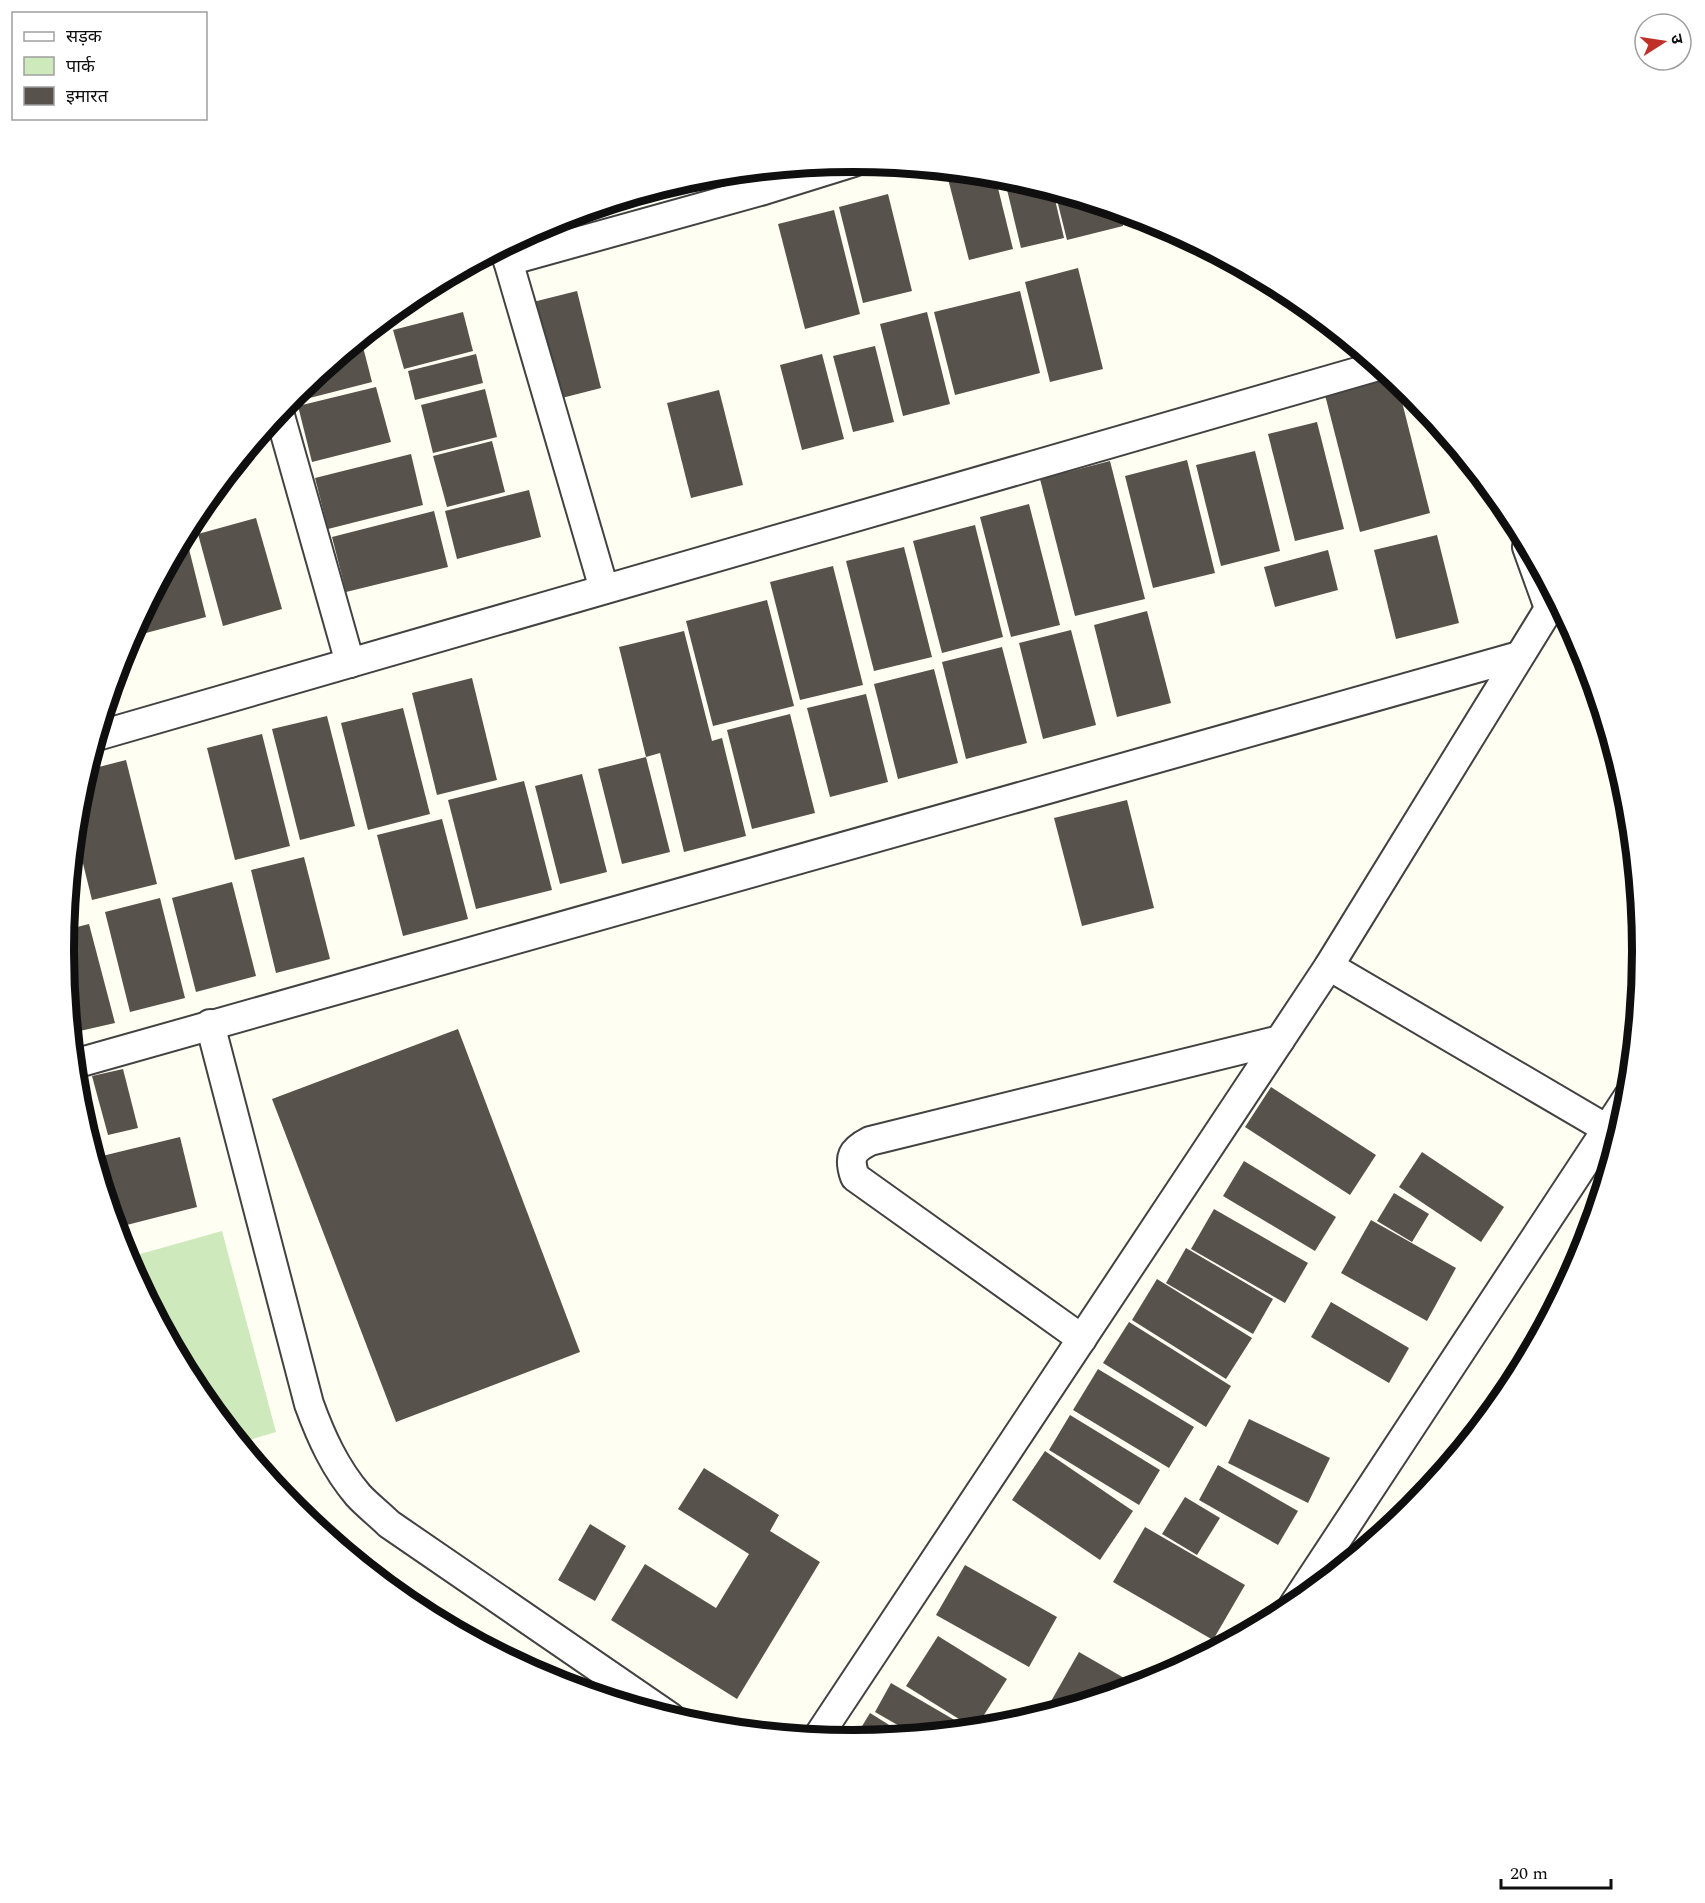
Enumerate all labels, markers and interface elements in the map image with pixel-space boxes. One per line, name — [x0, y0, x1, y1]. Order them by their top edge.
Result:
legend — [12, 12, 207, 120]
north arrow — [1633, 12, 1693, 72]
text: सड़क — [66, 23, 103, 50]
text: उ — [1664, 32, 1690, 47]
text: पार्क — [66, 53, 96, 80]
text: इमारत — [66, 83, 109, 110]
scale bar — [1501, 1852, 1610, 1890]
text: 20 m — [1510, 1860, 1548, 1887]

